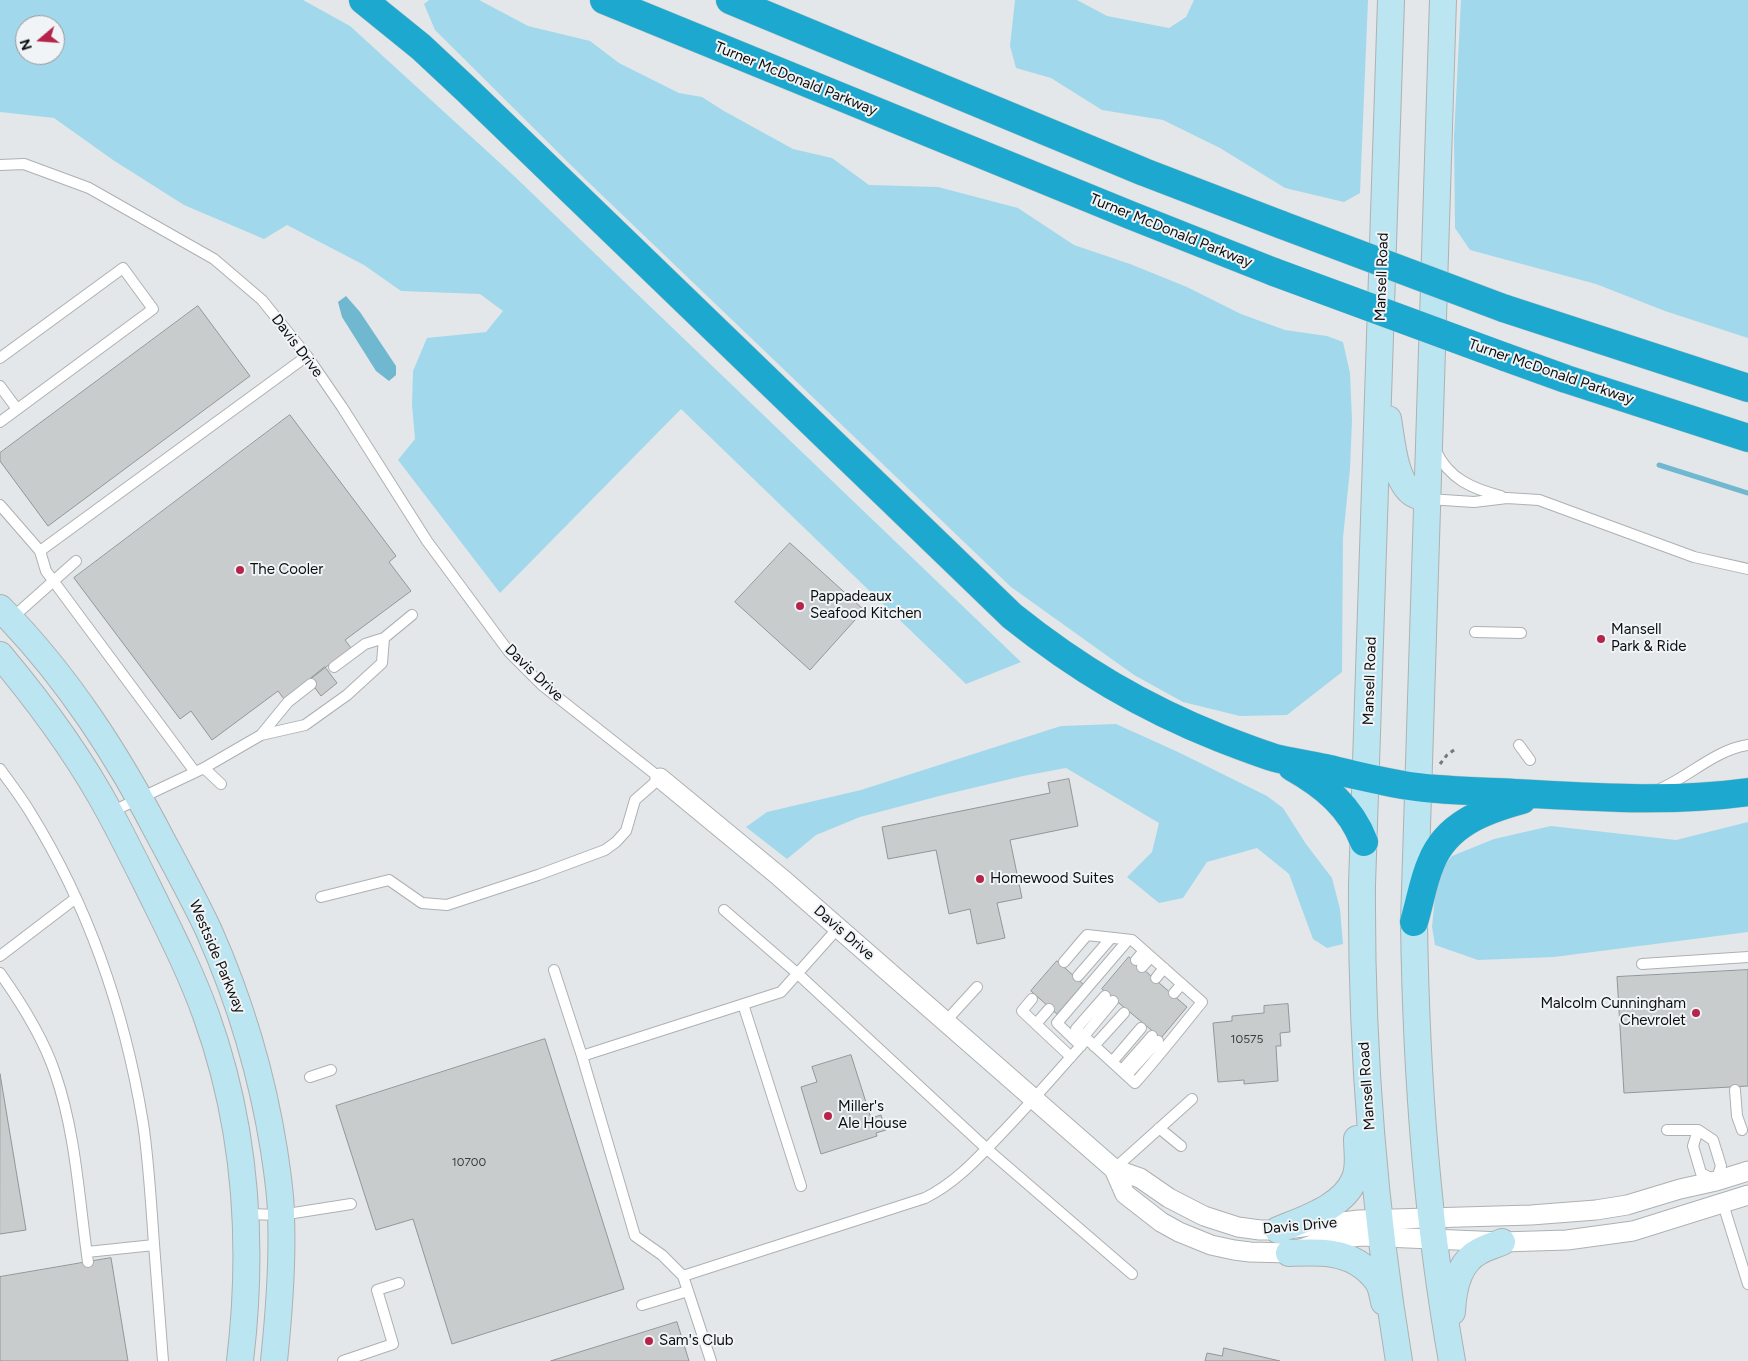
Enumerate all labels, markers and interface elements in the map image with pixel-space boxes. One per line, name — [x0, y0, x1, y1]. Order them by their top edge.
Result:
north arrow — [15, 15, 65, 65]
text: N — [16, 37, 36, 52]
street label: Turner McDonald Parkway — [712, 38, 880, 120]
street label: Turner McDonald Parkway — [1087, 190, 1255, 272]
street label: Mansell Road — [1371, 232, 1393, 322]
street label: Davis Drive — [267, 311, 327, 381]
street label: Turner McDonald Parkway — [1466, 335, 1636, 409]
place label: The Cooler — [250, 561, 323, 579]
marker: The Cooler — [234, 564, 246, 576]
place label: Pappadeaux Seafood Kitchen — [810, 588, 922, 623]
marker: Pappadeaux Seafood Kitchen — [794, 600, 806, 612]
place label: Mansell Park & Ride — [1611, 621, 1686, 656]
marker: Mansell Park & Ride — [1595, 633, 1607, 645]
street label: Mansell Road — [1359, 636, 1381, 726]
street label: Davis Drive — [501, 641, 567, 705]
place label: Homewood Suites — [990, 870, 1114, 888]
marker: Homewood Suites — [974, 873, 986, 885]
street label: Westside Parkway — [185, 898, 249, 1016]
street label: Davis Drive — [810, 902, 878, 964]
place label: Malcolm Cunningham Chevrolet — [1540, 995, 1686, 1030]
marker: Malcolm Cunningham Chevrolet — [1690, 1007, 1702, 1019]
house number: 10575 — [1231, 1032, 1263, 1046]
street label: Mansell Road — [1355, 1041, 1379, 1131]
place label: Miller's Ale House — [838, 1098, 907, 1133]
marker: Miller's Ale House — [822, 1110, 834, 1122]
house number: 10700 — [452, 1155, 486, 1169]
street label: Davis Drive — [1262, 1214, 1338, 1238]
place label: Sam's Club — [659, 1332, 734, 1350]
marker: Sam's Club — [643, 1335, 655, 1347]

